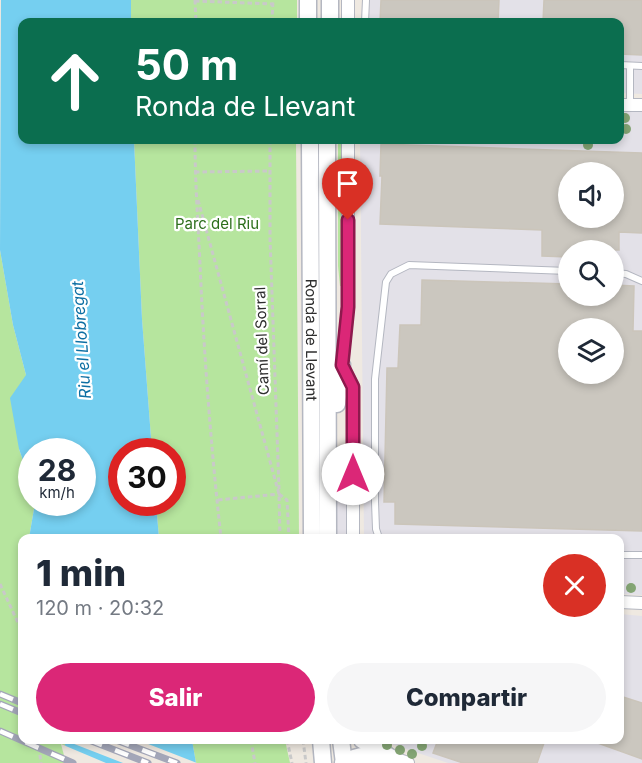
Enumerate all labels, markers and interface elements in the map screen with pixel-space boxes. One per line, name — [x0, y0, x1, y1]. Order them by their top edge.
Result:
text: 50 m — [135, 39, 238, 90]
icon: ahead — [36, 42, 114, 120]
text: Ronda de Llevant — [135, 90, 355, 123]
pin — [322, 158, 373, 220]
map controls — [558, 162, 624, 384]
button: sound — [558, 162, 624, 228]
icon: arrive — [331, 167, 364, 200]
park label: Parc del Riu — [175, 214, 259, 233]
button: search — [558, 240, 624, 306]
street label: Ronda de Llevant — [302, 279, 321, 401]
water label: Riu el Llobregat — [67, 280, 95, 400]
street label: Camí del Sorral — [250, 287, 273, 395]
button: layers — [558, 318, 624, 384]
speed limit sign: 30 — [108, 438, 186, 516]
position arrow — [321, 442, 385, 506]
text: 28 — [38, 452, 76, 488]
text: km/h — [39, 483, 75, 502]
text: 1 min — [36, 551, 126, 595]
button: close — [543, 554, 606, 617]
text: 120 m · 20:32 — [36, 596, 164, 620]
button: Salir — [36, 663, 315, 732]
button: Compartir — [327, 663, 606, 732]

